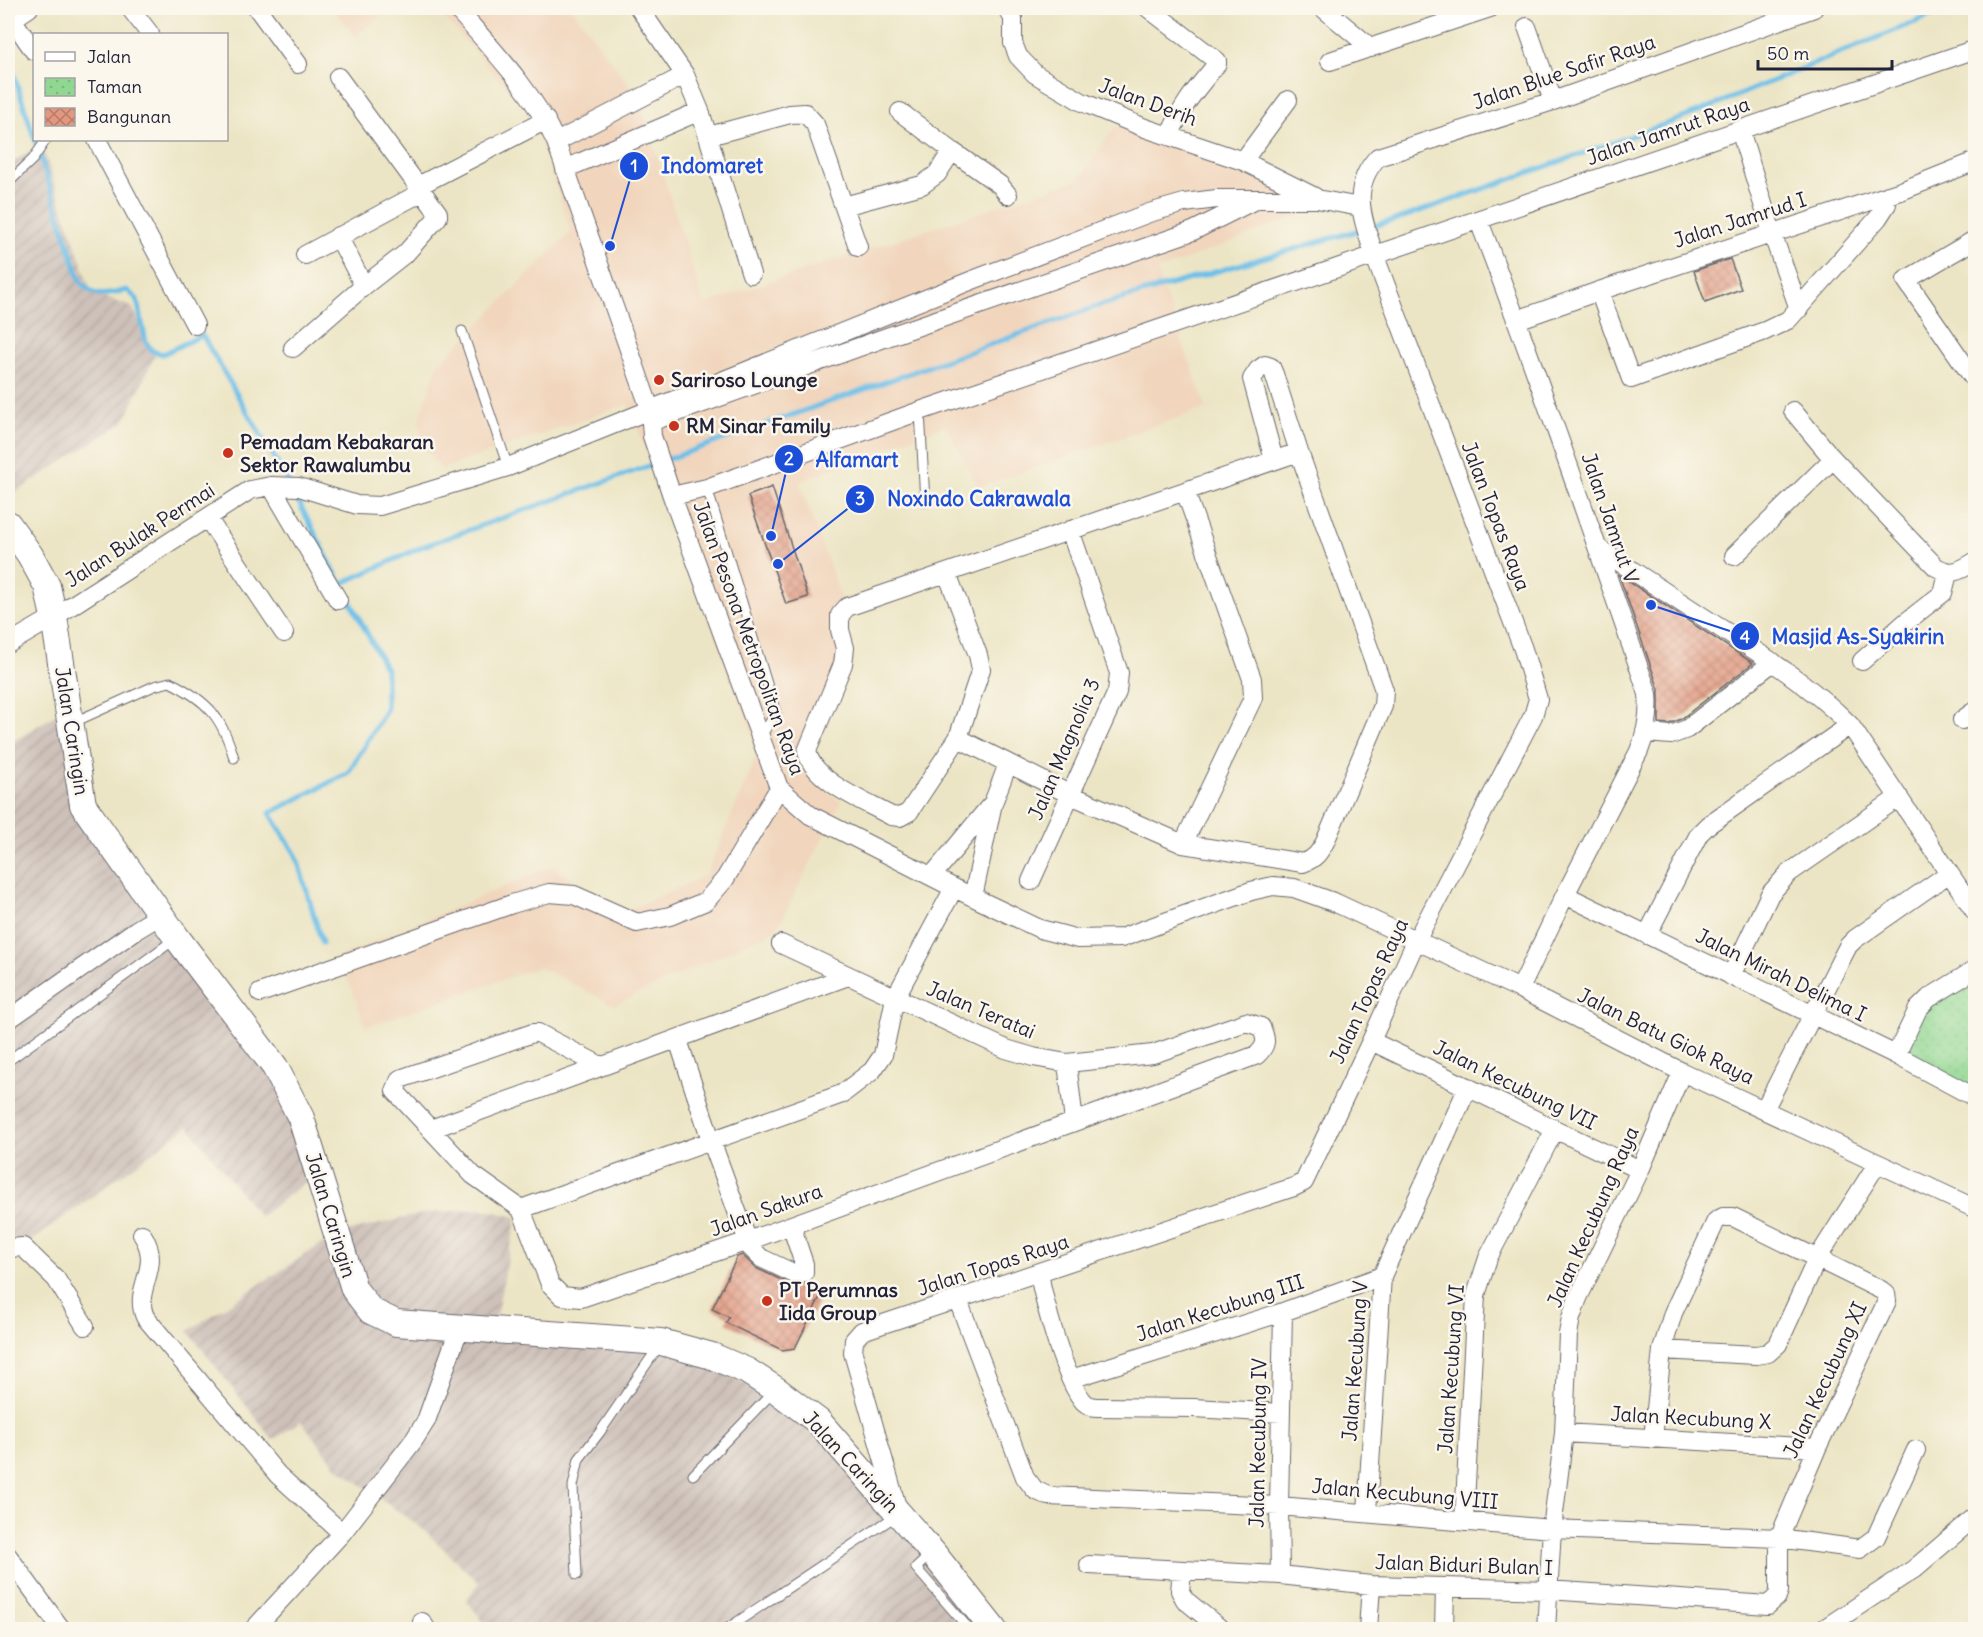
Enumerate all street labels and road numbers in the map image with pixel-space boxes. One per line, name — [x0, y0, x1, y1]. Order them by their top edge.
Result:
street label: Jalan Blue Safir Raya — [1469, 29, 1659, 115]
street label: Jalan Derih — [1096, 72, 1201, 131]
street label: Jalan Jamrut Raya — [1583, 91, 1753, 170]
street label: Jalan Jamrud I — [1670, 186, 1809, 253]
street label: Jalan Topas Raya — [1457, 438, 1536, 594]
street label: Jalan Jamrut V — [1576, 449, 1645, 587]
street label: Jalan Bulak Permai — [60, 477, 219, 592]
street label: Jalan Pesona Metropolitan Raya — [688, 498, 811, 778]
street label: Jalan Caringin — [50, 665, 95, 797]
street label: Jalan Magnolia 3 — [1022, 674, 1105, 824]
street label: Jalan Topas Raya — [1324, 914, 1413, 1067]
street label: Jalan Mirah Delima I — [1692, 922, 1870, 1027]
street label: Jalan Teratai — [923, 975, 1039, 1044]
street label: Jalan Batu Giok Raya — [1574, 982, 1759, 1089]
street label: Jalan Kecubung VII — [1430, 1034, 1601, 1135]
street label: Jalan Kecubung Raya — [1541, 1123, 1644, 1311]
street label: Jalan Caringin — [301, 1149, 362, 1280]
street label: Jalan Sakura — [706, 1178, 825, 1241]
street label: Jalan Topas Raya — [914, 1228, 1072, 1301]
street label: Jalan Kecubung III — [1133, 1269, 1307, 1346]
street label: Jalan Kecubung V — [1336, 1280, 1373, 1442]
street label: Jalan Kecubung VI — [1432, 1283, 1469, 1454]
street label: Jalan Kecubung XI — [1777, 1298, 1872, 1462]
street label: Jalan Kecubung IV — [1244, 1358, 1271, 1528]
street label: Jalan Kecubung X — [1610, 1401, 1773, 1434]
street label: Jalan Caringin — [798, 1406, 905, 1518]
street label: Jalan Kecubung VIII — [1311, 1473, 1499, 1514]
street label: Jalan Biduri Bulan I — [1375, 1549, 1553, 1580]

